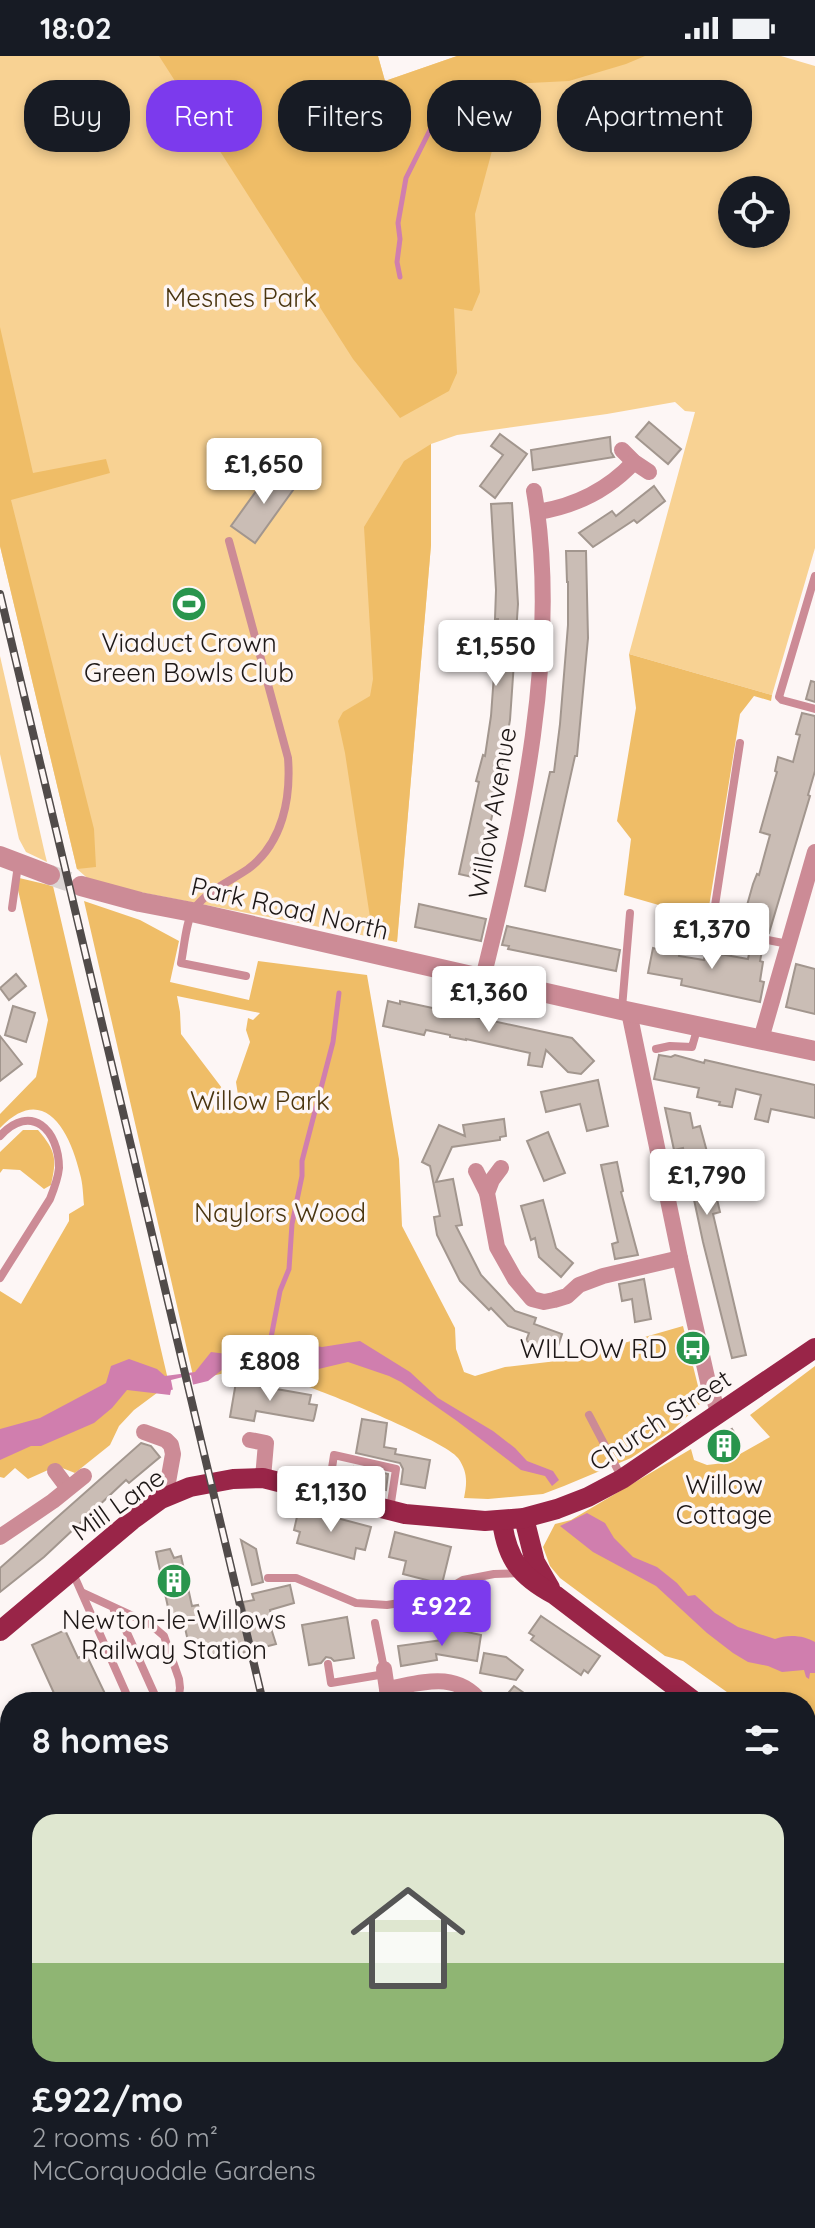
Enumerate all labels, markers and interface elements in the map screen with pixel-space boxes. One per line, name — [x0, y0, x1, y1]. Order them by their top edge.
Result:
text: 18:02 — [40, 9, 112, 47]
chip: Buy — [24, 80, 130, 152]
chip: Rent — [146, 80, 262, 152]
chip: Filters — [278, 80, 411, 152]
chip: New — [427, 80, 541, 152]
chip: Apartment — [557, 80, 752, 152]
map controls — [718, 176, 790, 248]
button: locate — [718, 176, 790, 248]
park label: Mesnes Park — [165, 281, 317, 314]
pin: £1,650 — [199, 438, 329, 506]
text: £1,650 — [225, 447, 303, 480]
sports icon: Viaduct Crown Green Bowls Club — [170, 585, 208, 623]
pin: £1,550 — [431, 620, 561, 688]
place label: Viaduct Crown Green Bowls Club — [84, 626, 294, 689]
text: £1,550 — [456, 629, 536, 662]
street label: Willow Avenue — [461, 725, 523, 901]
street label: Park Road North — [188, 869, 392, 947]
pin: £1,370 — [647, 903, 777, 971]
text: £1,370 — [673, 912, 751, 945]
pin: £1,360 — [424, 966, 554, 1034]
text: £1,360 — [450, 975, 528, 1008]
park label: Willow Park — [190, 1084, 330, 1117]
pin: £1,790 — [642, 1149, 772, 1217]
text: £1,790 — [668, 1158, 746, 1191]
park label: Naylors Wood — [194, 1196, 366, 1229]
bus stop icon: WILLOW RD — [674, 1329, 712, 1367]
place label: WILLOW RD — [520, 1332, 667, 1365]
pin: £808 — [223, 1335, 317, 1403]
text: £808 — [240, 1344, 300, 1377]
street label: Church Street — [583, 1362, 737, 1478]
building icon: Willow Cottage — [705, 1427, 743, 1465]
street label: Mill Lane — [65, 1460, 171, 1548]
pin: £1,130 — [266, 1466, 396, 1534]
place label: Willow Cottage — [676, 1468, 772, 1531]
text: £1,130 — [295, 1475, 367, 1508]
building icon: Newton-le-Willows Railway Station — [155, 1562, 193, 1600]
pin: £922 — [395, 1580, 489, 1648]
text: £922 — [412, 1589, 472, 1622]
place label: Newton-le-Willows Railway Station — [62, 1603, 286, 1666]
icon: filters — [740, 1718, 784, 1762]
text: 8 homes — [32, 1719, 169, 1762]
icon: home — [336, 1866, 480, 2010]
text: £922/mo — [32, 2078, 183, 2121]
text: 2 rooms · 60 m² — [32, 2121, 218, 2154]
text: McCorquodale Gardens — [32, 2154, 316, 2187]

